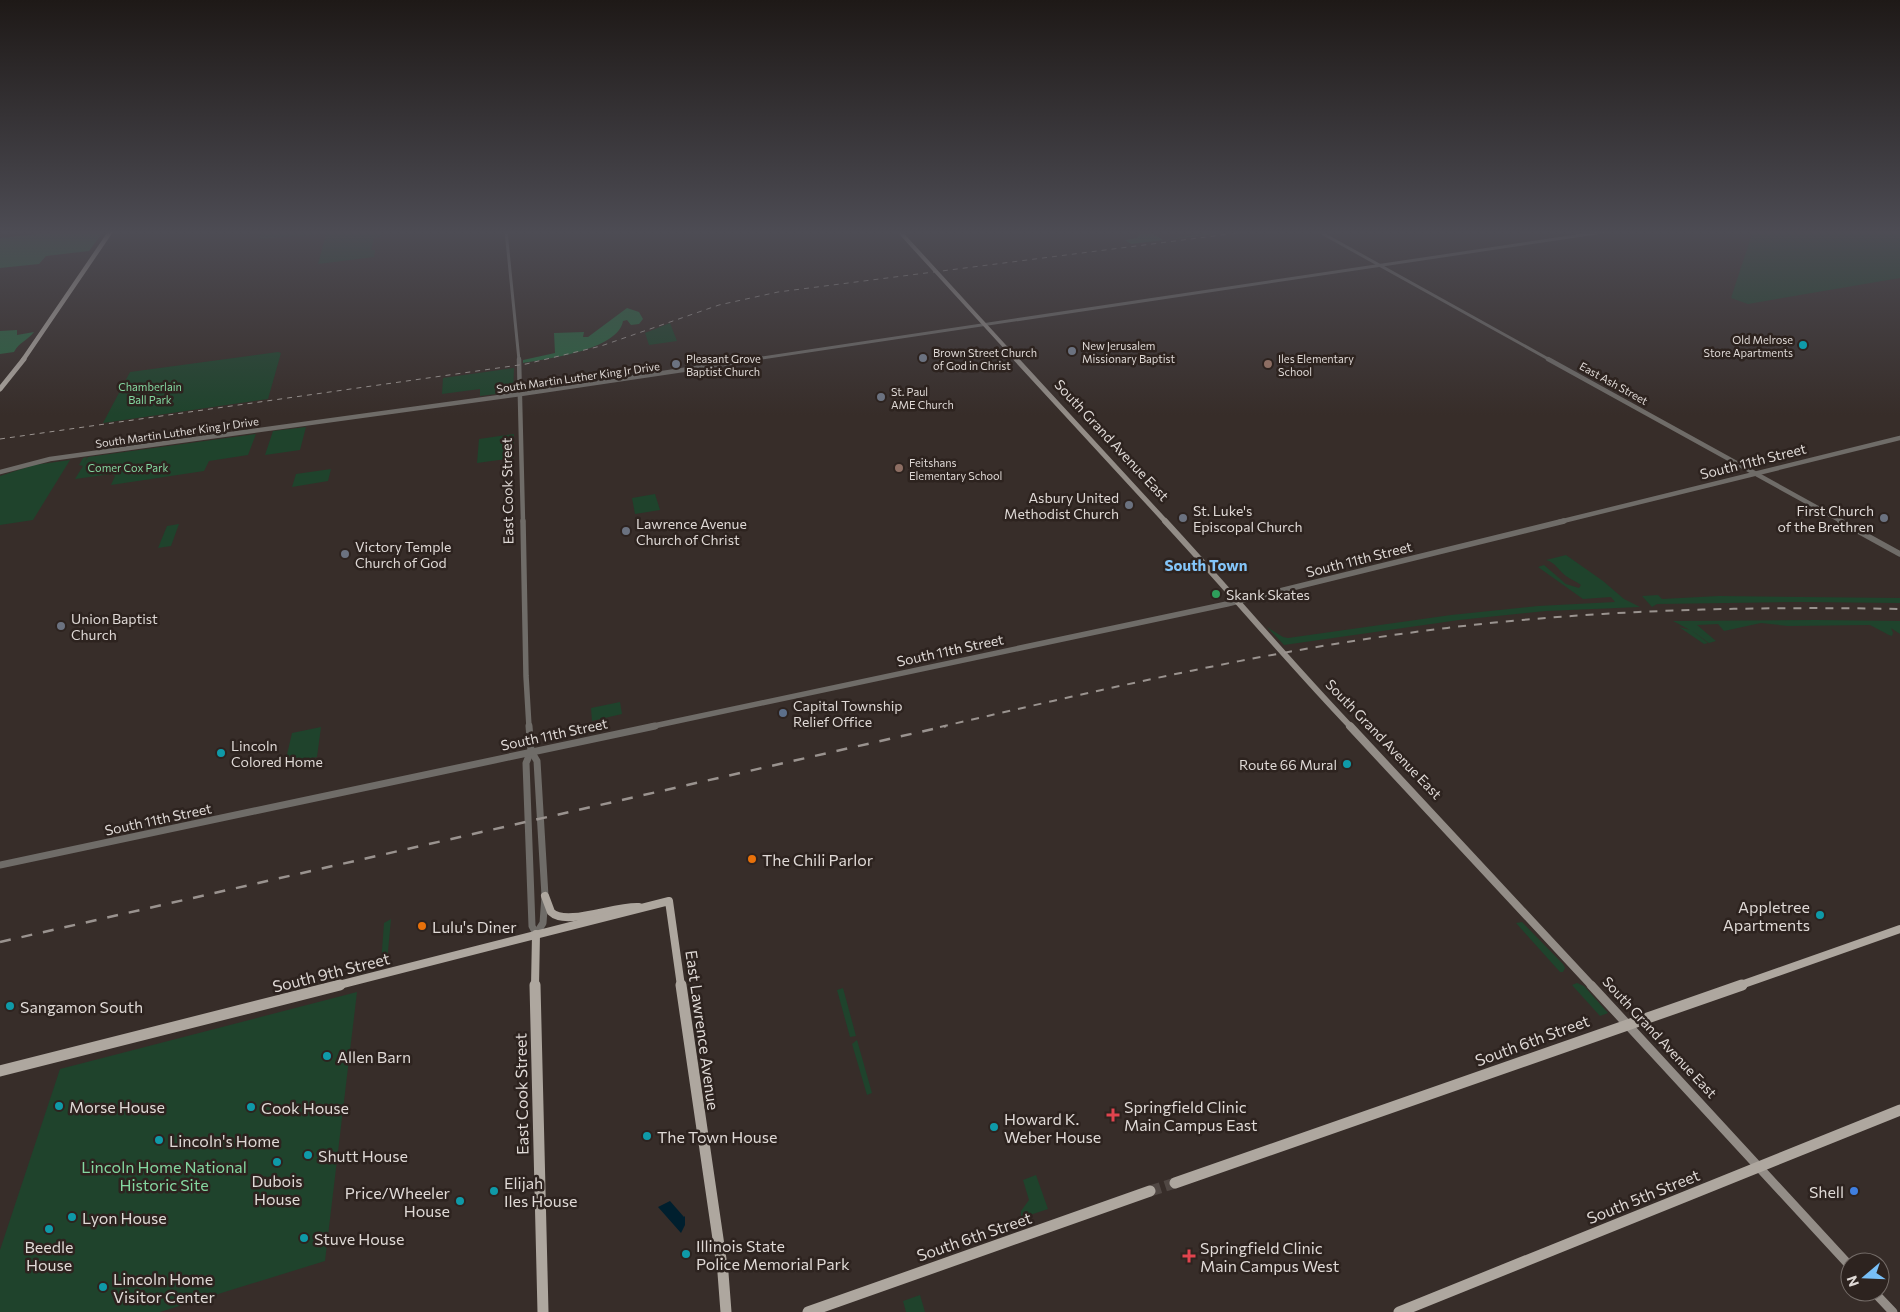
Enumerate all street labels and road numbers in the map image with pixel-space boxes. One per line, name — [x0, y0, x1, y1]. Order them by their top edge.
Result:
street label: South Martin Luther King Jr Drive — [495, 359, 661, 396]
street label: East Ash Street — [1578, 359, 1651, 407]
street label: South Grand Avenue East — [1051, 376, 1173, 504]
street label: South Martin Luther King Jr Drive — [94, 414, 260, 451]
street label: East Cook Street — [498, 437, 516, 544]
street label: South 11th Street — [1698, 440, 1808, 482]
street label: South 11th Street — [1304, 538, 1414, 580]
street label: South 11th Street — [895, 630, 1005, 670]
street label: South Grand Avenue East — [1322, 676, 1446, 803]
street label: South 11th Street — [499, 714, 609, 754]
street label: South 11th Street — [103, 799, 213, 839]
street label: South 9th Street — [270, 948, 392, 996]
street label: East Lawrence Avenue — [682, 949, 724, 1111]
street label: South Grand Avenue East — [1599, 973, 1721, 1101]
street label: South 6th Street — [1472, 1010, 1592, 1070]
street label: East Cook Street — [510, 1033, 532, 1155]
street label: South 5th Street — [1584, 1165, 1703, 1227]
street label: South 6th Street — [914, 1207, 1034, 1265]

